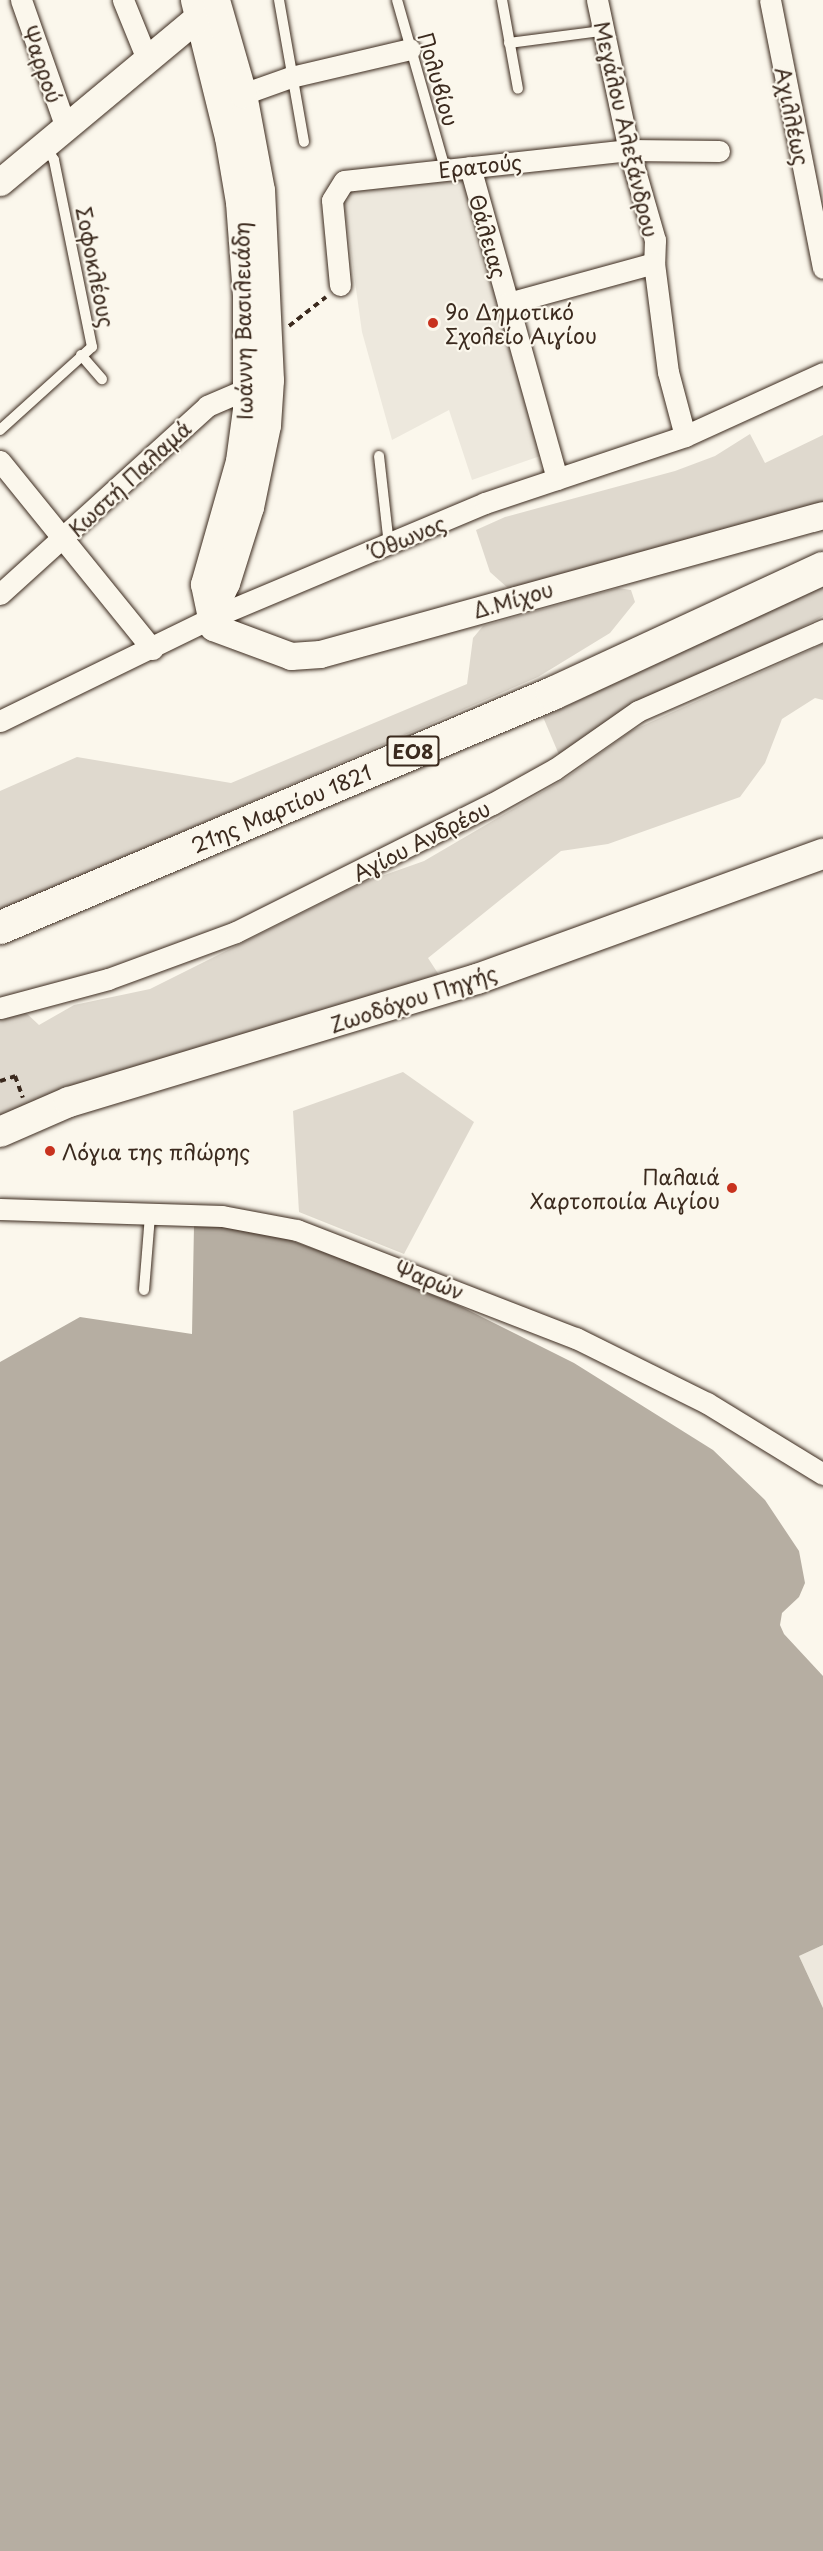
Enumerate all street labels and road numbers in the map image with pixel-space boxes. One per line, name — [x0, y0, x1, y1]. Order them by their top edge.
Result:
street label: Μεγάλου Αλεξάνδρου — [590, 18, 664, 240]
street label: Ψαρρού — [18, 22, 68, 106]
street label: Πολυβίου — [414, 29, 464, 129]
street label: Αχιλλέως — [771, 65, 815, 167]
street label: Ερατούς — [437, 148, 523, 182]
street label: Θάλειας — [465, 191, 513, 281]
street label: Σοφοκλέους — [72, 204, 120, 330]
street label: Ιωάννη Βασιλειάδη — [228, 221, 256, 421]
street label: Κωστή Παλαμά — [62, 415, 196, 541]
street label: Όθωνος — [365, 510, 449, 564]
street label: Δ.Μίχου — [470, 576, 556, 622]
road number: ΕΟ8 — [386, 734, 440, 768]
street label: 21ης Μαρτίου 1821 — [187, 758, 375, 858]
street label: Αγίου Ανδρέου — [348, 795, 494, 885]
street label: Ζωοδόχου Πηγής — [326, 959, 500, 1037]
street label: Ψαρών — [392, 1254, 468, 1304]

